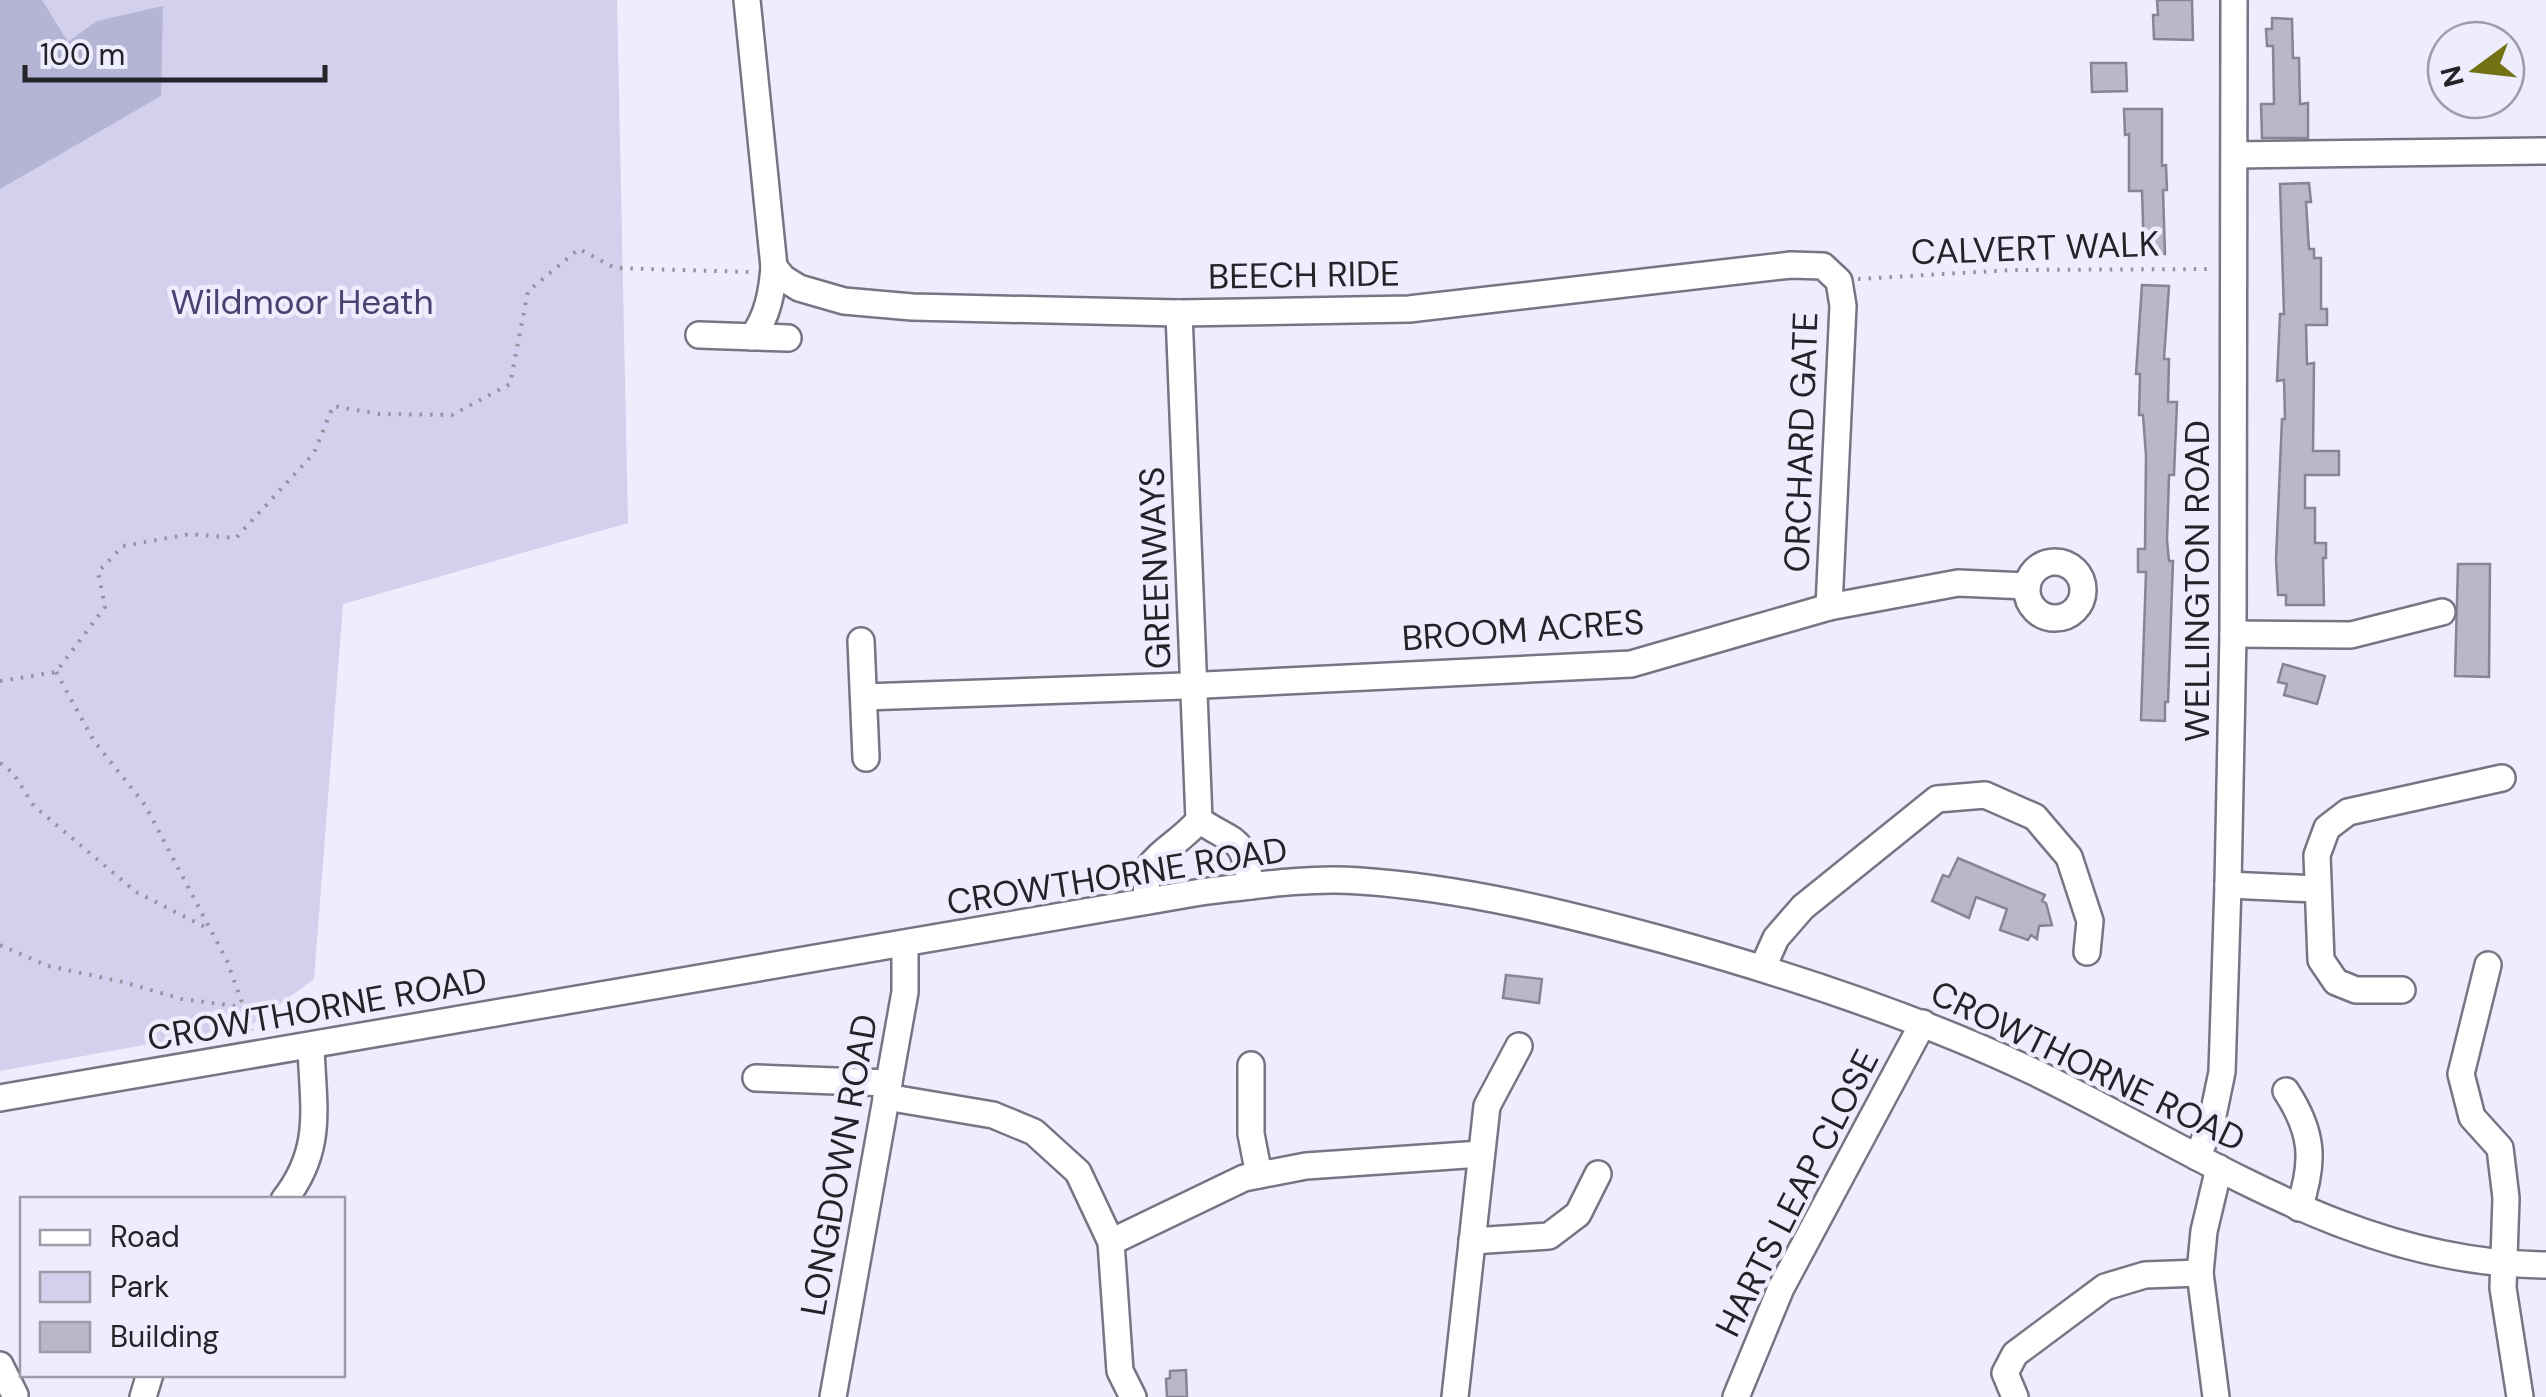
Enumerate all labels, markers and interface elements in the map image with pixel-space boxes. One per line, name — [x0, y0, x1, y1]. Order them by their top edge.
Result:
scale bar — [25, 20, 325, 82]
north arrow — [2426, 20, 2526, 120]
text: 100 m — [40, 35, 125, 74]
text: N — [2432, 62, 2473, 91]
street label: CALVERT WALK — [1910, 221, 2160, 275]
street label: BEECH RIDE — [1208, 250, 1400, 300]
park label: Wildmoor Heath — [170, 279, 434, 325]
street label: ORCHARD GATE — [1773, 311, 1829, 573]
street label: WELLINGTON ROAD — [2174, 420, 2220, 742]
street label: GREENWAYS — [1128, 466, 1182, 670]
street label: BROOM ACRES — [1400, 599, 1646, 661]
street label: CROWTHORNE ROAD — [943, 826, 1291, 926]
street label: CROWTHORNE ROAD — [144, 956, 490, 1062]
street label: CROWTHORNE ROAD — [1923, 970, 2253, 1162]
street label: LONGDOWN ROAD — [790, 1011, 888, 1319]
street label: HARTS LEAP CLOSE — [1705, 1042, 1889, 1344]
legend — [20, 1197, 345, 1377]
text: Road — [110, 1217, 180, 1256]
text: Park — [110, 1267, 169, 1306]
text: Building — [110, 1317, 219, 1356]

